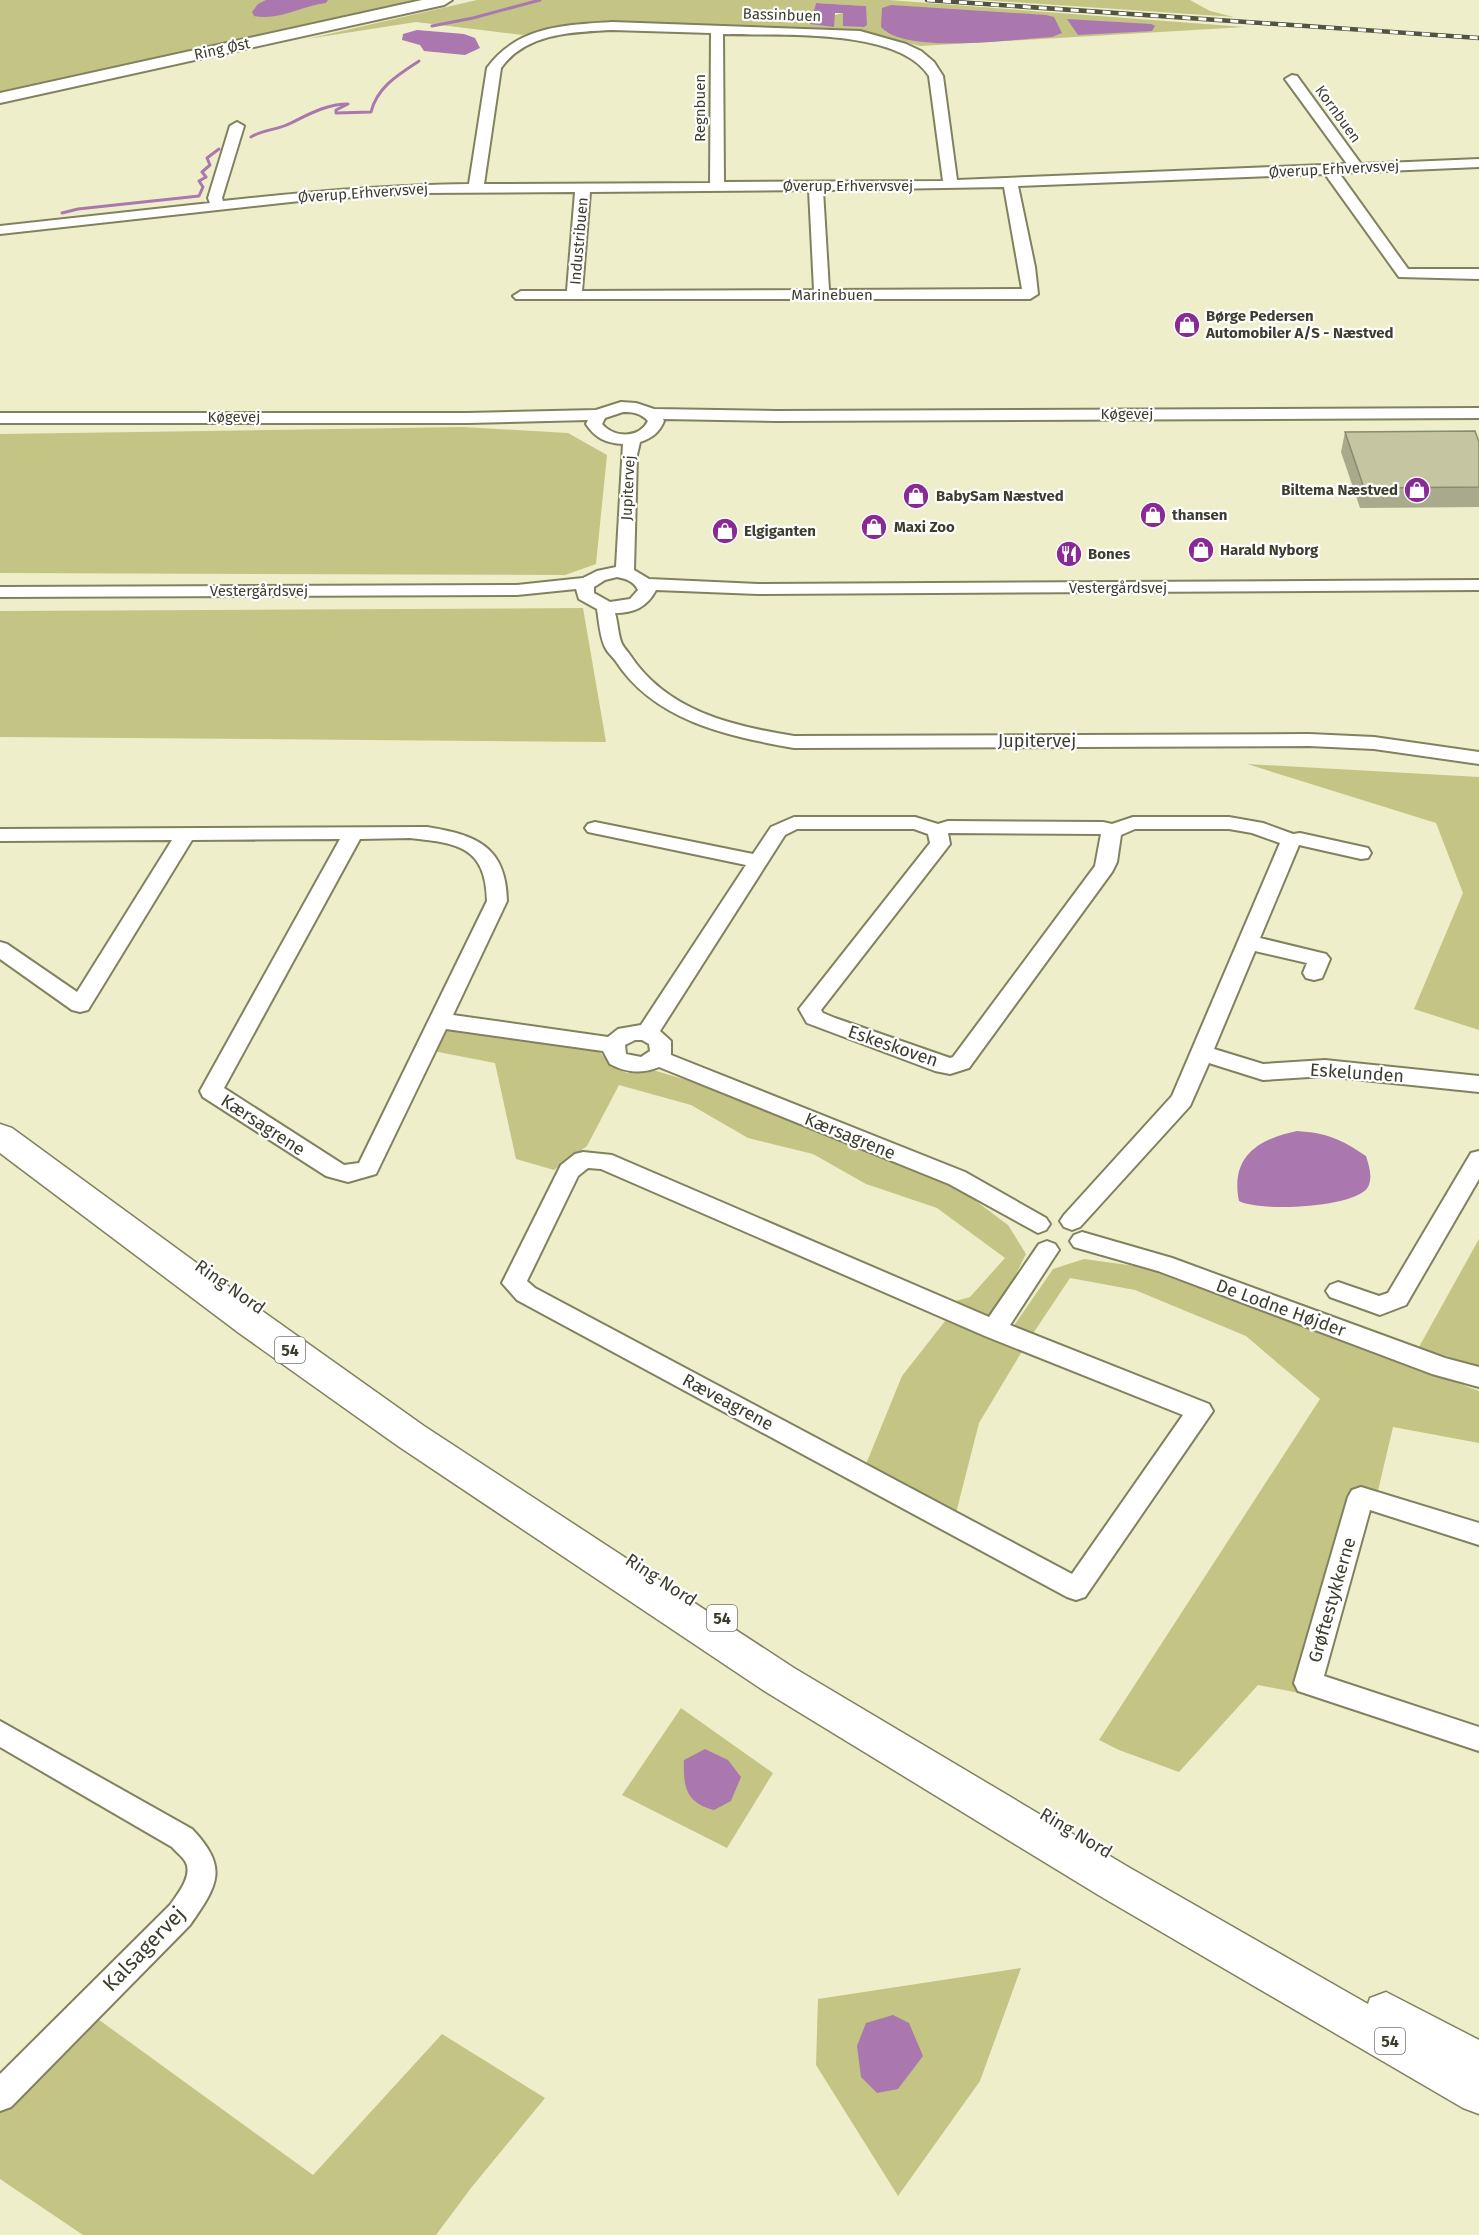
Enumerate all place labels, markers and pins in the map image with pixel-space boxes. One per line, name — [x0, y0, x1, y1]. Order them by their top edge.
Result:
place label: Børge Pedersen Automobiler A/S - Næstved — [1205, 307, 1394, 342]
shop icon: Børge Pedersen Automobiler A/S - Næstved — [1172, 310, 1202, 340]
shop icon: Biltema Næstved — [1402, 475, 1432, 505]
shop icon: BabySam Næstved — [901, 481, 931, 511]
place label: Biltema Næstved — [1281, 481, 1398, 499]
place label: BabySam Næstved — [936, 487, 1064, 505]
shop icon: thansen — [1138, 500, 1168, 530]
place label: thansen — [1172, 506, 1228, 524]
shop icon: Maxi Zoo — [859, 512, 889, 542]
shop icon: Elgiganten — [710, 516, 740, 546]
place label: Maxi Zoo — [894, 518, 955, 536]
place label: Elgiganten — [744, 522, 816, 540]
shop icon: Harald Nyborg — [1186, 535, 1216, 565]
restaurant icon: Bones — [1054, 539, 1084, 569]
place label: Harald Nyborg — [1220, 541, 1319, 559]
place label: Bones — [1088, 545, 1130, 563]

